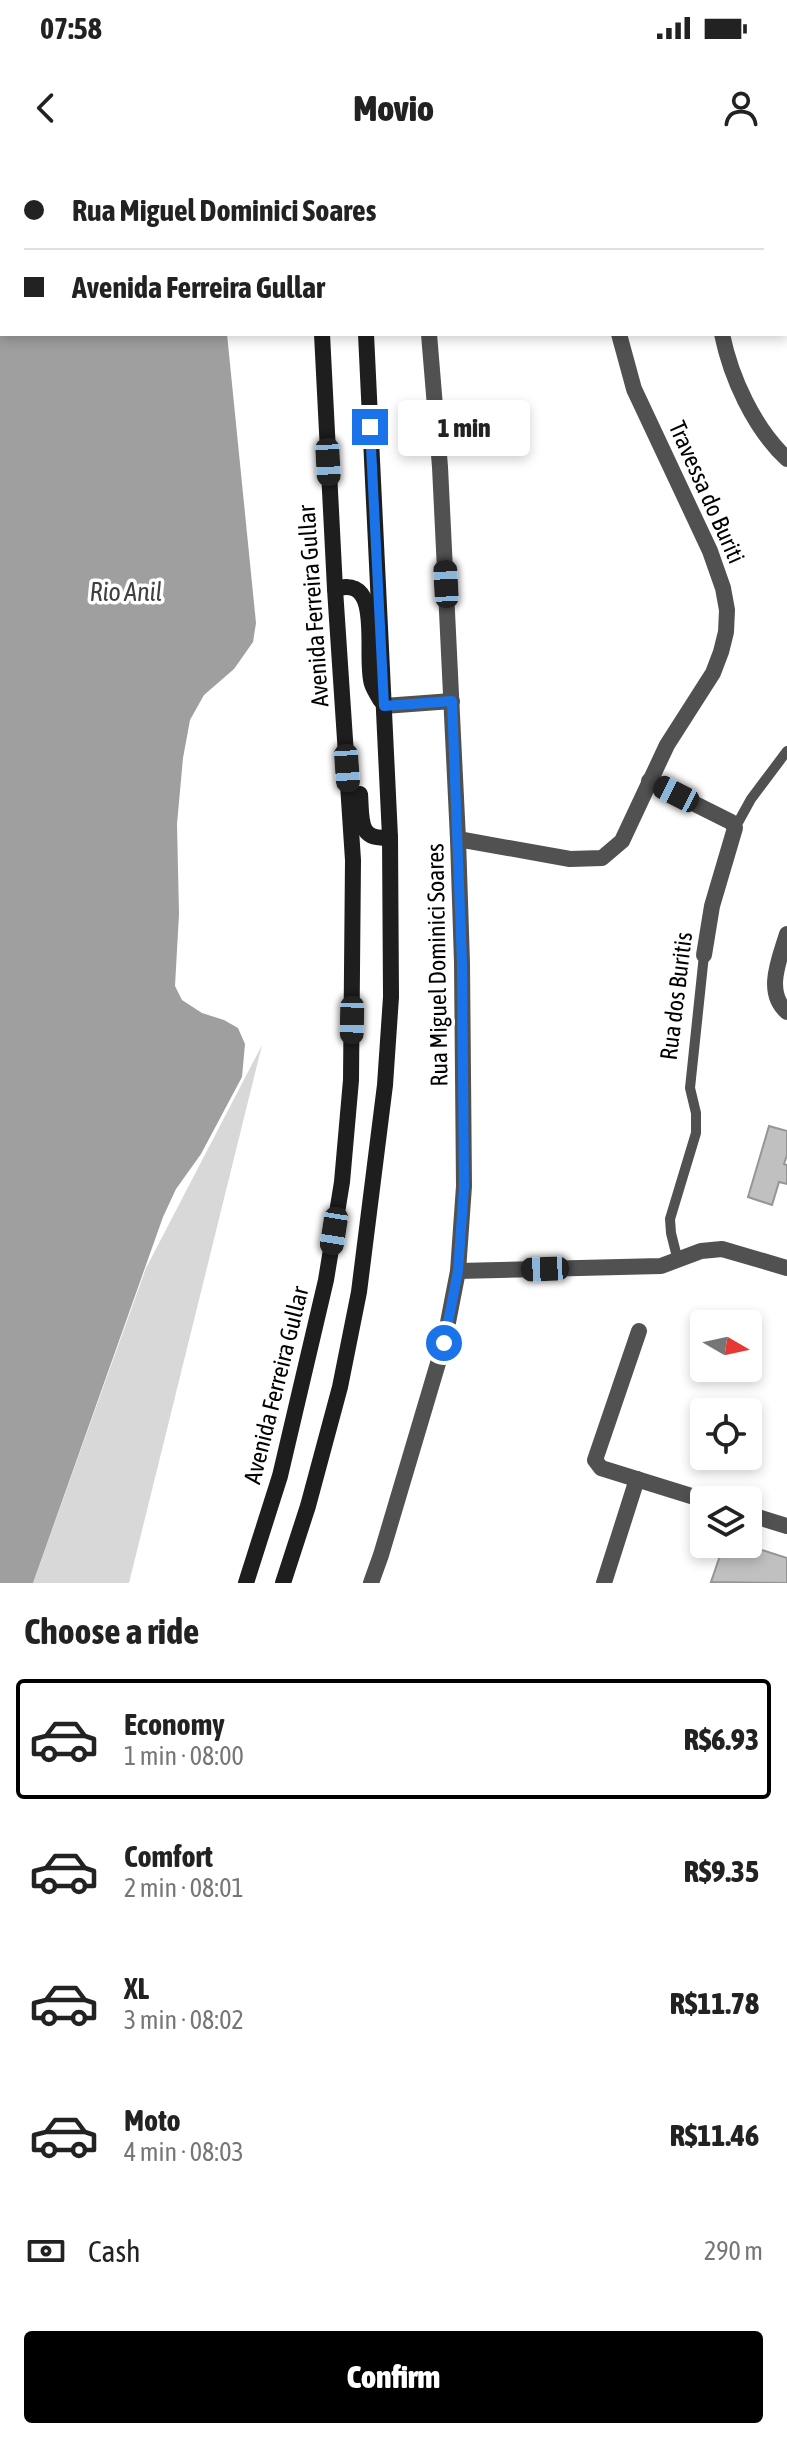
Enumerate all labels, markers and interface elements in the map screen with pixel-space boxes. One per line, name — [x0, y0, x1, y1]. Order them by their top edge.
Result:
text: 07:58 — [40, 11, 102, 45]
icon: back — [24, 86, 68, 130]
icon: person — [719, 86, 763, 130]
text: Movio — [353, 87, 434, 129]
text: Rua Miguel Dominici Soares — [72, 193, 376, 227]
text: Avenida Ferreira Gullar — [72, 270, 325, 304]
callout: 1 min — [398, 399, 530, 455]
route end — [352, 409, 388, 445]
text: 1 min — [437, 413, 491, 443]
street label: Travessa do Buriti — [664, 417, 750, 567]
car — [315, 437, 341, 487]
street label: Avenida Ferreira Gullar — [292, 503, 334, 708]
car — [433, 559, 459, 609]
water label: Rio Anil — [90, 577, 162, 607]
car — [333, 743, 361, 793]
car — [649, 772, 703, 816]
street label: Rua Miguel Dominici Soares — [421, 843, 453, 1087]
street label: Rua dos Buritis — [655, 930, 697, 1062]
car — [340, 996, 364, 1044]
car — [318, 1205, 350, 1257]
car — [521, 1256, 569, 1282]
street label: Avenida Ferreira Gullar — [238, 1283, 314, 1486]
north arrow — [690, 1310, 762, 1382]
map controls — [690, 1310, 762, 1558]
route start — [426, 1325, 462, 1361]
button: locate — [690, 1398, 762, 1470]
button: layers — [690, 1486, 762, 1558]
text: Choose a ride — [24, 1610, 199, 1652]
icon: car — [28, 1703, 100, 1775]
text: Economy — [124, 1707, 225, 1741]
text: R$6.93 — [684, 1722, 759, 1756]
text: 1 min · 08:00 — [124, 1741, 244, 1771]
icon: car — [28, 1835, 100, 1907]
text: Comfort — [124, 1839, 213, 1873]
text: R$9.35 — [684, 1854, 759, 1888]
text: 2 min · 08:01 — [124, 1873, 244, 1903]
icon: car — [28, 1967, 100, 2039]
text: XL — [124, 1971, 149, 2005]
text: R$11.78 — [670, 1986, 759, 2020]
text: 3 min · 08:02 — [124, 2005, 244, 2035]
icon: car — [28, 2099, 100, 2171]
text: Moto — [124, 2103, 181, 2137]
text: R$11.46 — [670, 2118, 759, 2152]
text: 4 min · 08:03 — [124, 2137, 244, 2167]
icon: cash — [24, 2229, 68, 2273]
text: Cash — [88, 2234, 141, 2268]
text: 290 m — [704, 2236, 763, 2266]
button: Confirm — [24, 2331, 763, 2423]

